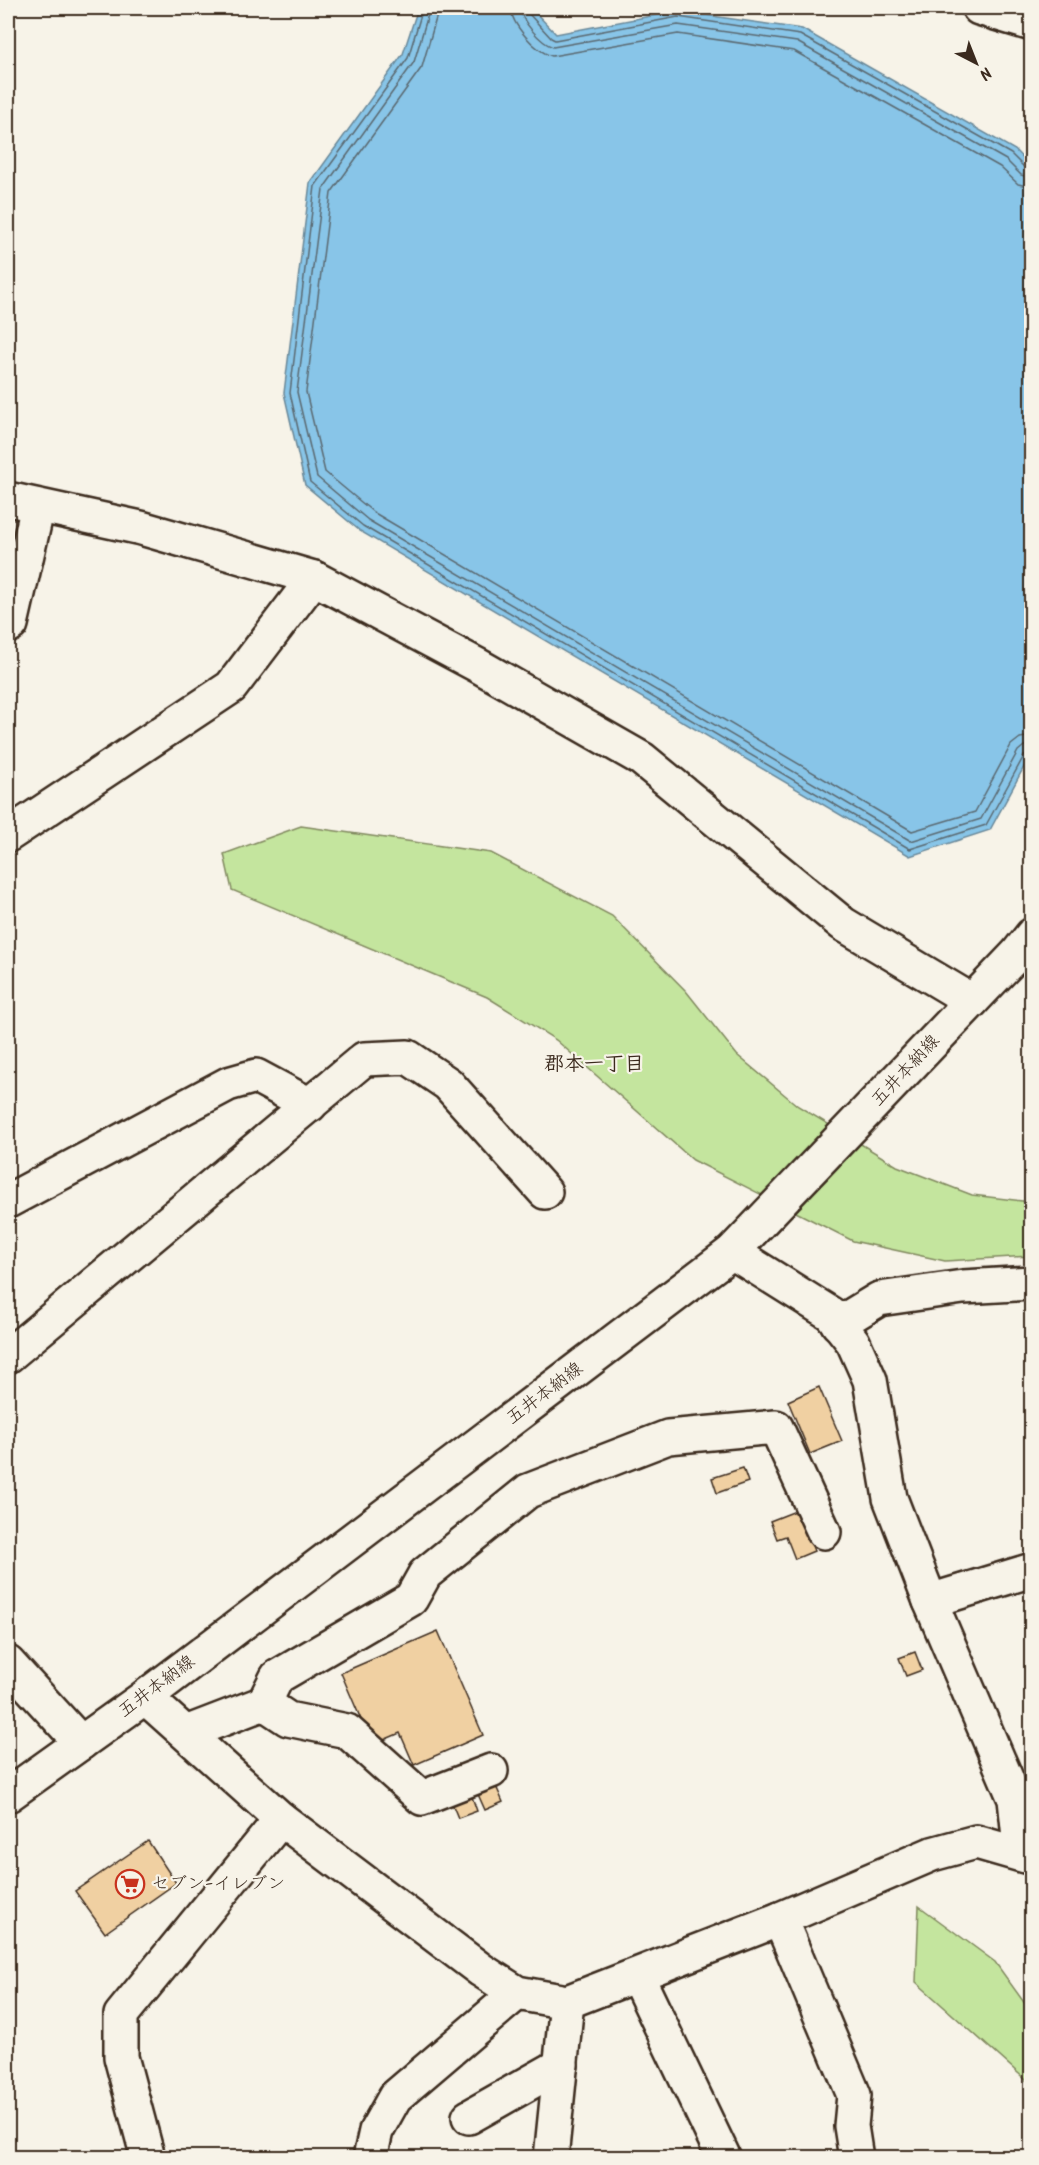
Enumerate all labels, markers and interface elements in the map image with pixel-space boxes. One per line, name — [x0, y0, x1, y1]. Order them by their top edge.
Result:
north arrow — [946, 33, 1006, 93]
text: N — [973, 60, 997, 86]
street label: 五井本納線 — [865, 1028, 947, 1114]
district label: 郡本一丁目 — [544, 1049, 644, 1081]
street label: 五井本納線 — [500, 1355, 590, 1433]
street label: 五井本納線 — [112, 1648, 202, 1726]
supermarket icon: セブン-イレブン — [114, 1868, 146, 1900]
place label: セブン-イレブン — [151, 1870, 285, 1899]

